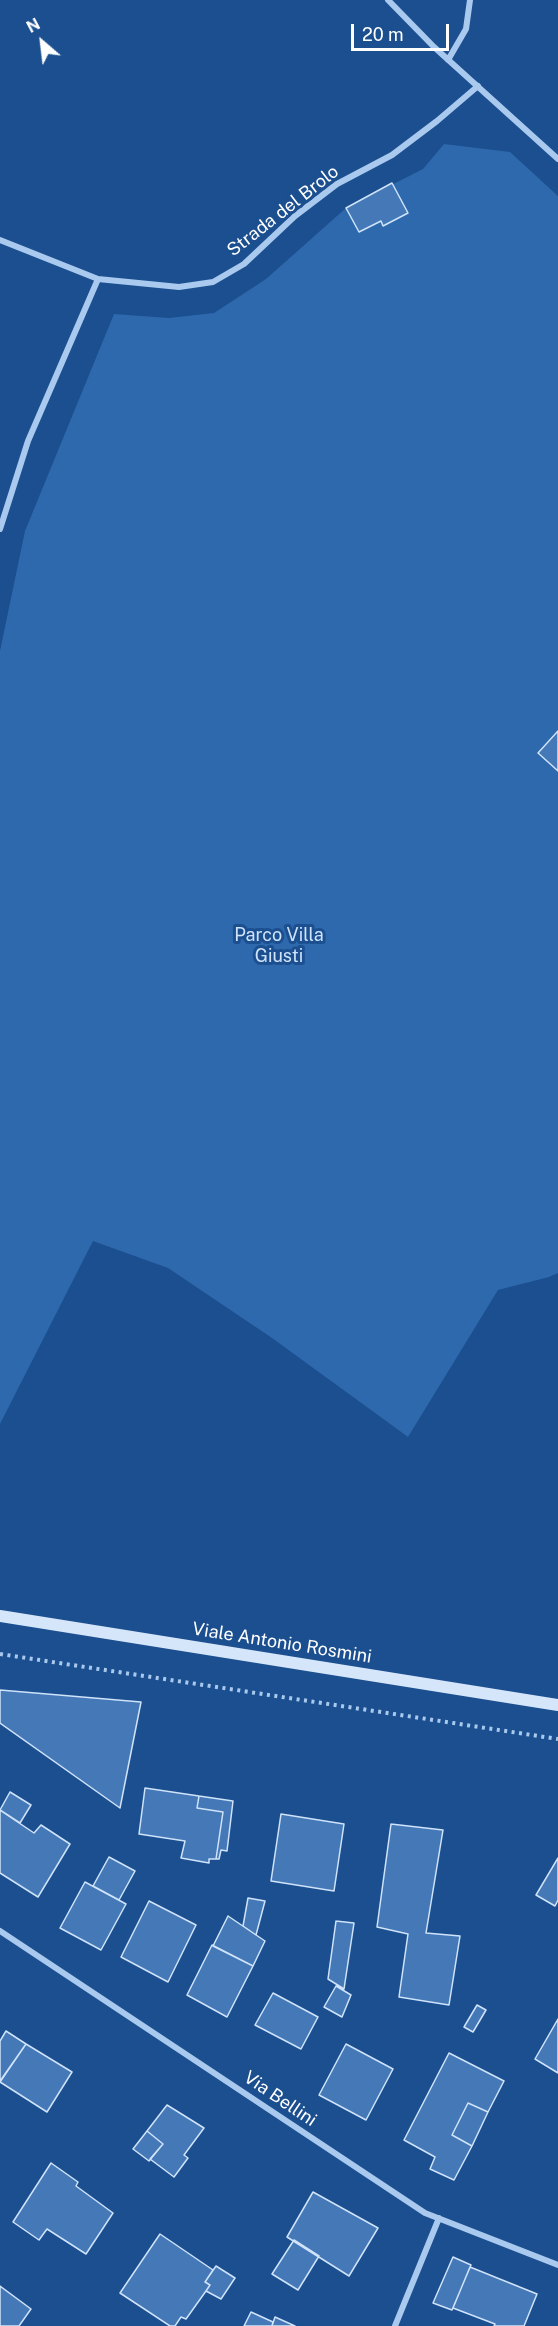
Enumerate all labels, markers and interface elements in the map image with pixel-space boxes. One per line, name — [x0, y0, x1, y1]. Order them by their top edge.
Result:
north arrow — [12, 12, 72, 72]
scale bar — [354, 12, 452, 50]
text: N — [23, 14, 43, 37]
text: 20 m — [362, 24, 404, 45]
street label: Strada del Brolo — [223, 161, 343, 261]
park label: Parco Villa Giusti — [234, 924, 324, 966]
street label: Viale Antonio Rosmini — [191, 1618, 373, 1668]
street label: Via Bellini — [239, 2067, 321, 2131]

